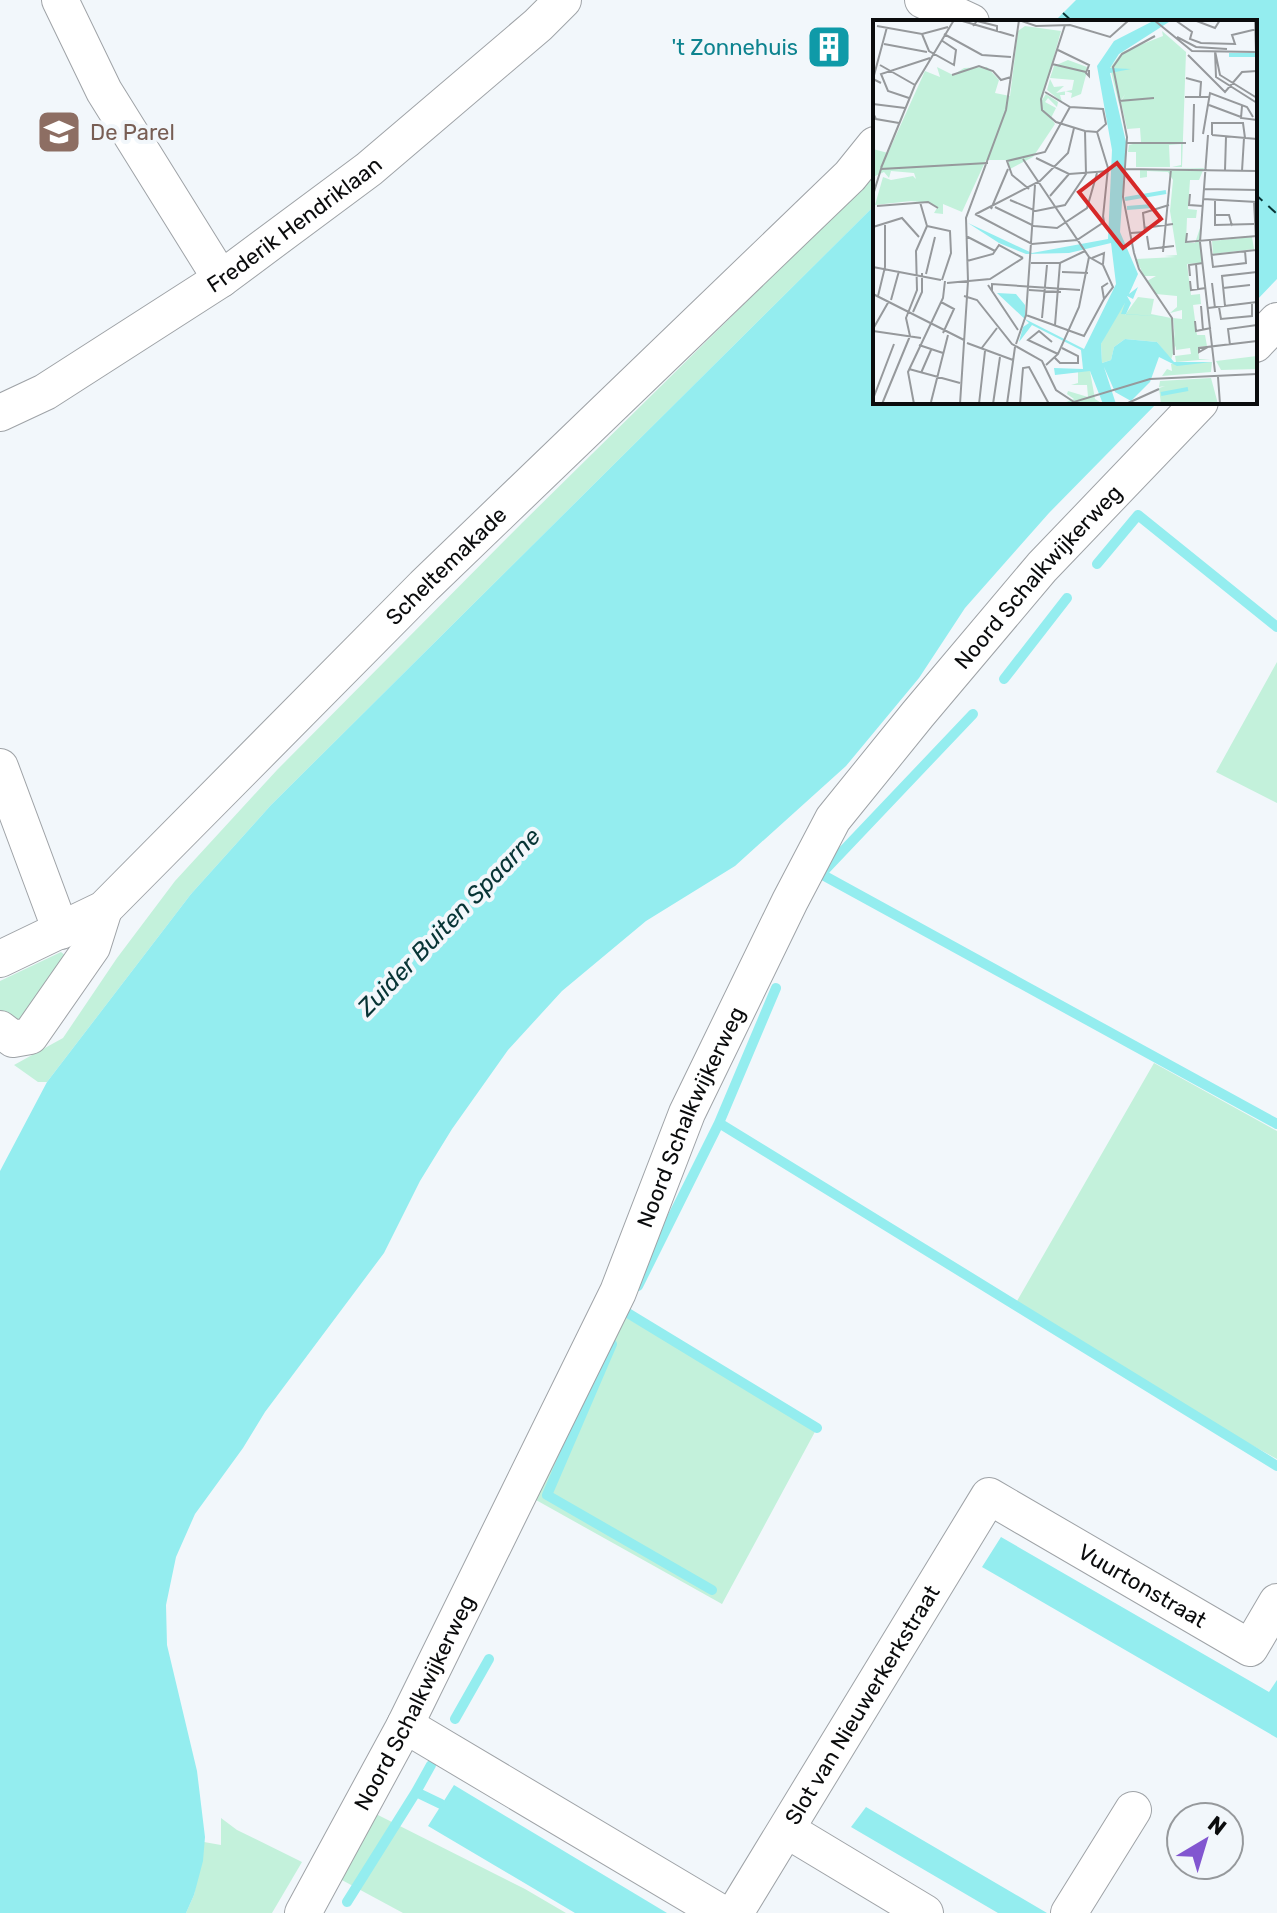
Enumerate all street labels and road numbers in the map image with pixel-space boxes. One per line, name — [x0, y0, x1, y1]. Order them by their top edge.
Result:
street label: Frederik Hendriklaan — [202, 151, 388, 299]
street label: Noord Schalkwijkerweg — [949, 479, 1128, 675]
street label: Scheltemakade — [380, 501, 512, 631]
street label: Noord Schalkwijkerweg — [631, 1002, 751, 1231]
street label: Vuurtonstraat — [1073, 1538, 1212, 1634]
street label: Slot van Nieuwerkerkstraat — [779, 1580, 946, 1830]
street label: Noord Schalkwijkerweg — [348, 1591, 481, 1815]

